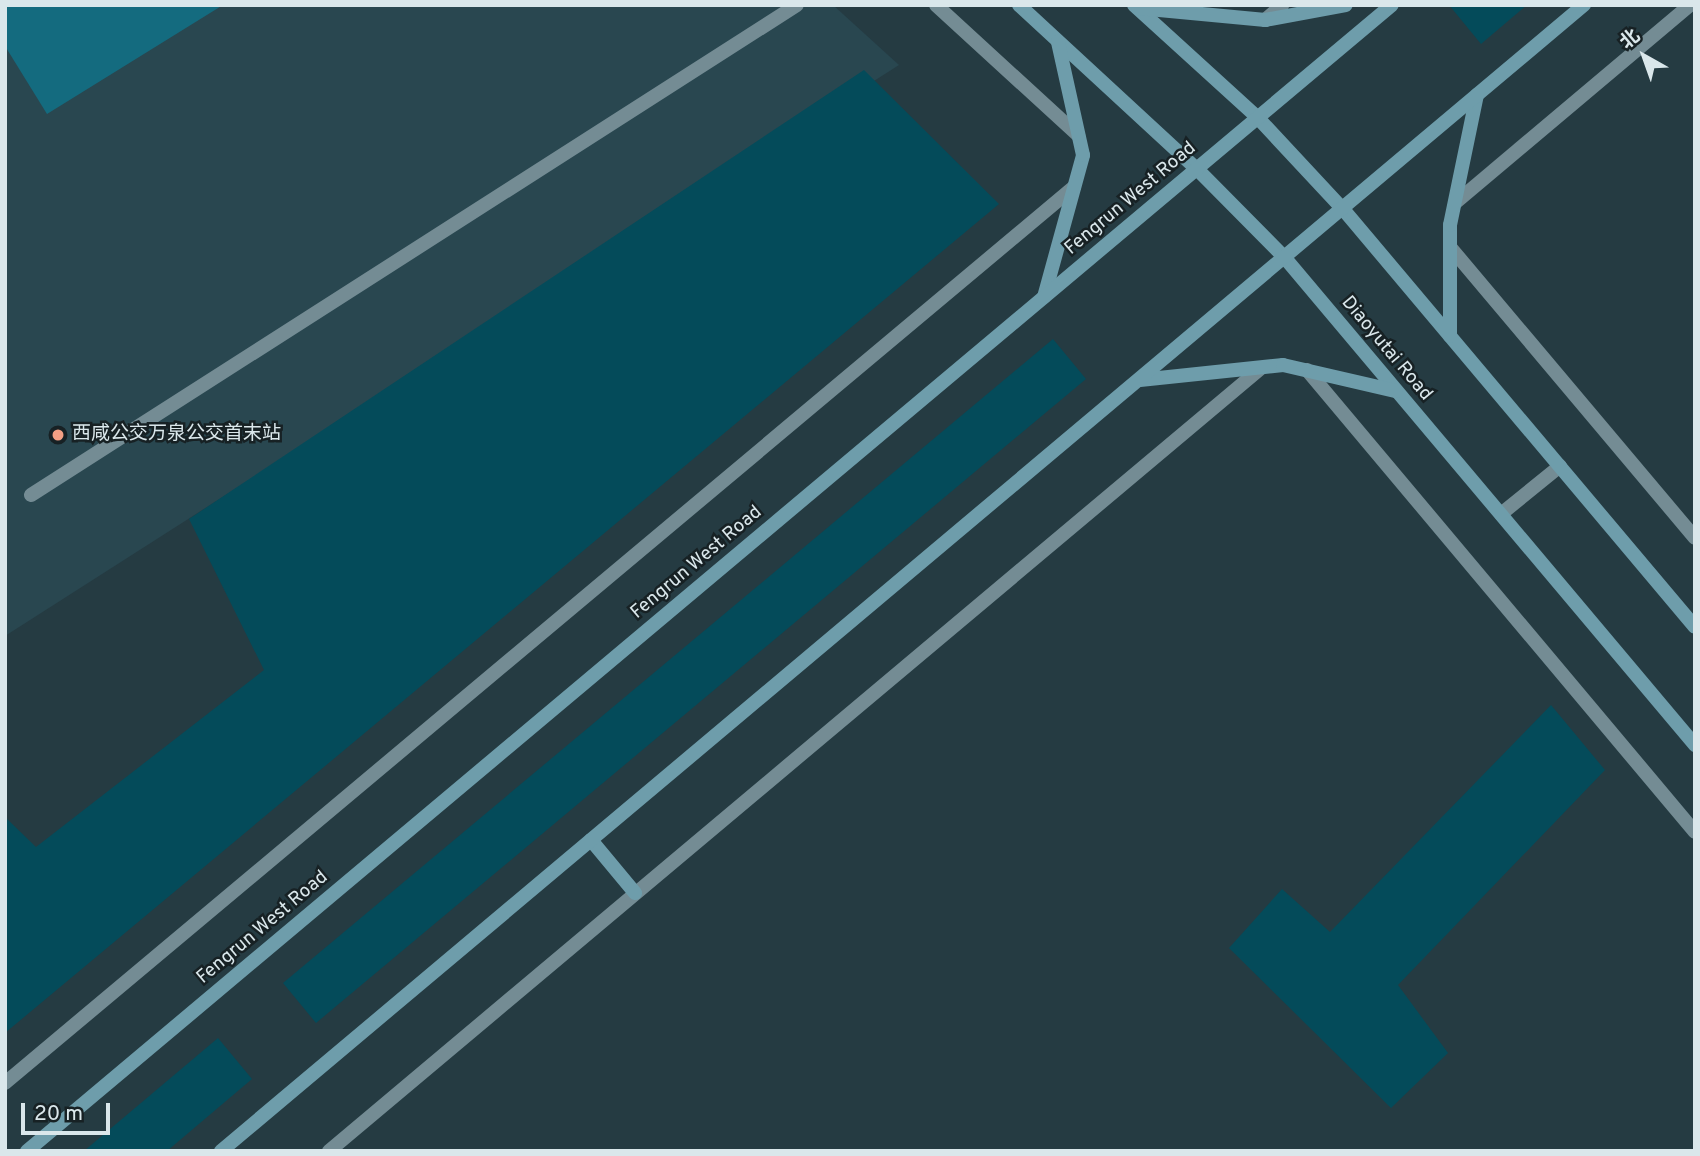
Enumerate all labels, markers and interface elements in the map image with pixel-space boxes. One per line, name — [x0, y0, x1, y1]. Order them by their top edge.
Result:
north arrow — [1609, 21, 1679, 91]
text: 北 — [1615, 25, 1645, 55]
street label: Fengrun West Road — [1061, 137, 1201, 261]
street label: Diaoyutai Road — [1336, 292, 1436, 406]
place label: 西咸公交万泉公交首末站 — [72, 424, 281, 446]
marker: 西咸公交万泉公交首末站 — [50, 427, 66, 443]
street label: Fengrun West Road — [627, 501, 767, 625]
street label: Fengrun West Road — [193, 866, 333, 990]
scale bar — [24, 1090, 114, 1134]
text: 20 m — [34, 1101, 83, 1128]

